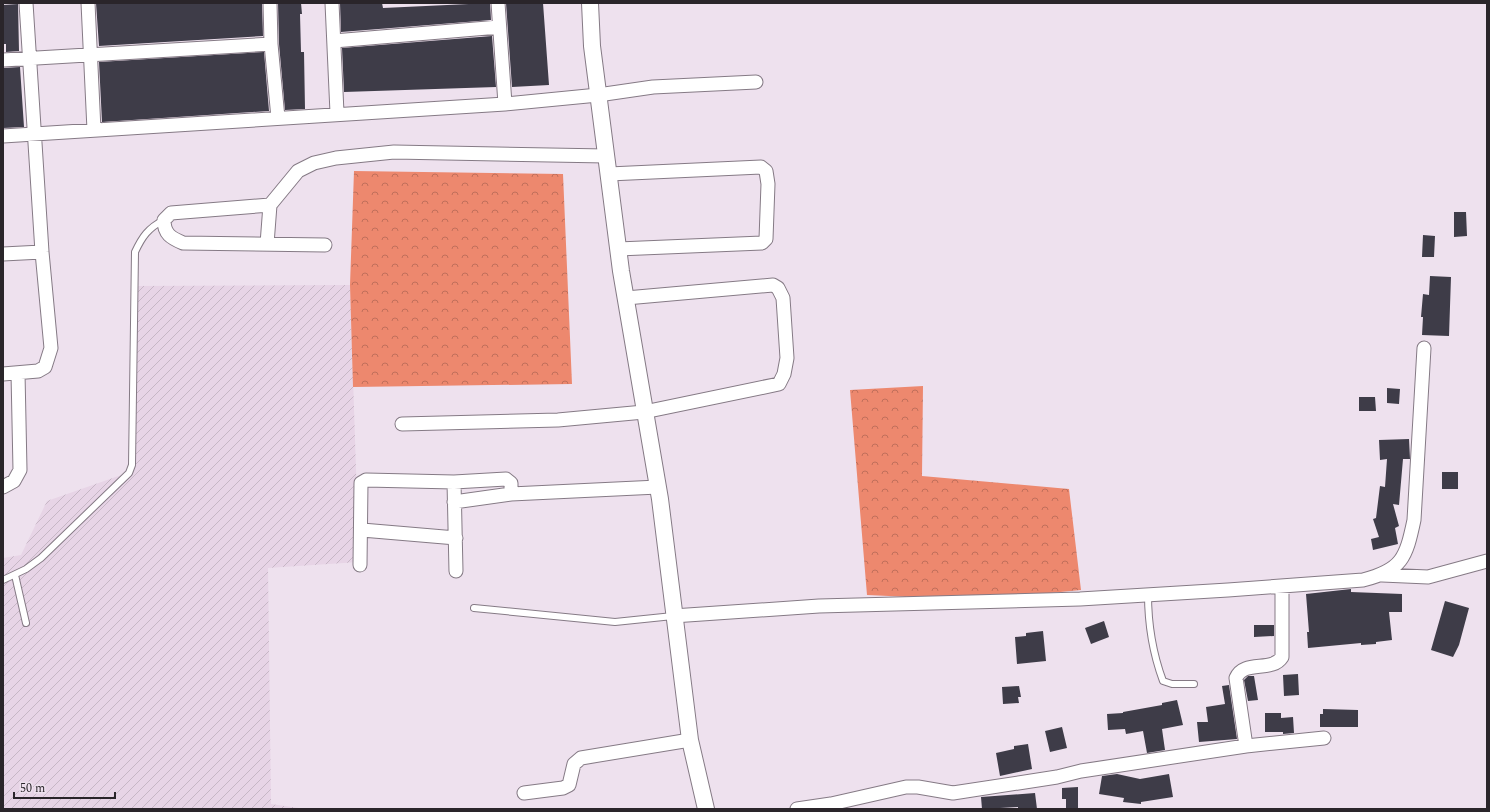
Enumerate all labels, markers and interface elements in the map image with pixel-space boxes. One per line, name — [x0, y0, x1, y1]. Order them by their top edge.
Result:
scale bar — [14, 774, 115, 800]
text: 50 m — [20, 779, 45, 798]

